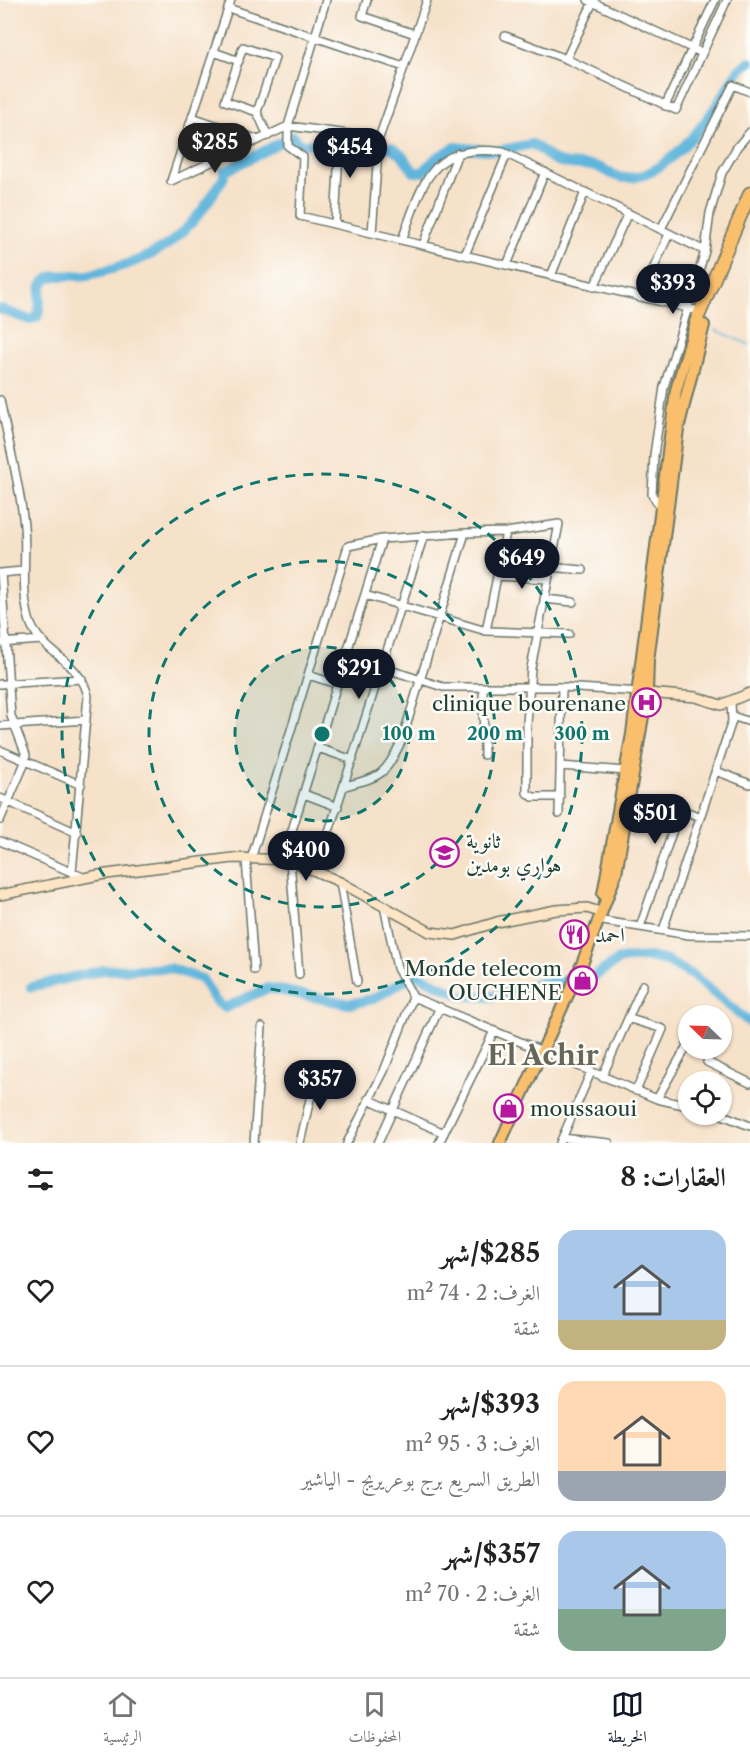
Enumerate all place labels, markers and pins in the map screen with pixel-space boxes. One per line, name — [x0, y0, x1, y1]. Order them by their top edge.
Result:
pin: $285 — [179, 123, 251, 174]
pin: $454 — [314, 128, 386, 179]
pin: $393 — [637, 264, 709, 315]
pin: $649 — [486, 539, 558, 590]
pin: $291 — [323, 649, 395, 700]
hospital icon: clinique bourenane — [631, 687, 663, 719]
place label: clinique bourenane — [432, 691, 626, 716]
centre of rings — [312, 724, 332, 744]
pin: $501 — [619, 794, 691, 845]
place label: ثانوية هواري بومدين — [466, 828, 561, 881]
pin: $400 — [270, 831, 342, 882]
school or university icon: ثانوية هواري بومدين — [429, 836, 461, 868]
restaurant icon: احمد — [558, 918, 590, 950]
place label: احمد — [595, 922, 625, 947]
place label: Monde telecom OUCHENE — [405, 956, 562, 1005]
shop icon: Monde telecom OUCHENE — [567, 964, 599, 996]
pin: $357 — [284, 1060, 356, 1111]
shop icon: moussaoui — [493, 1092, 525, 1124]
place label: moussaoui — [530, 1096, 637, 1121]

